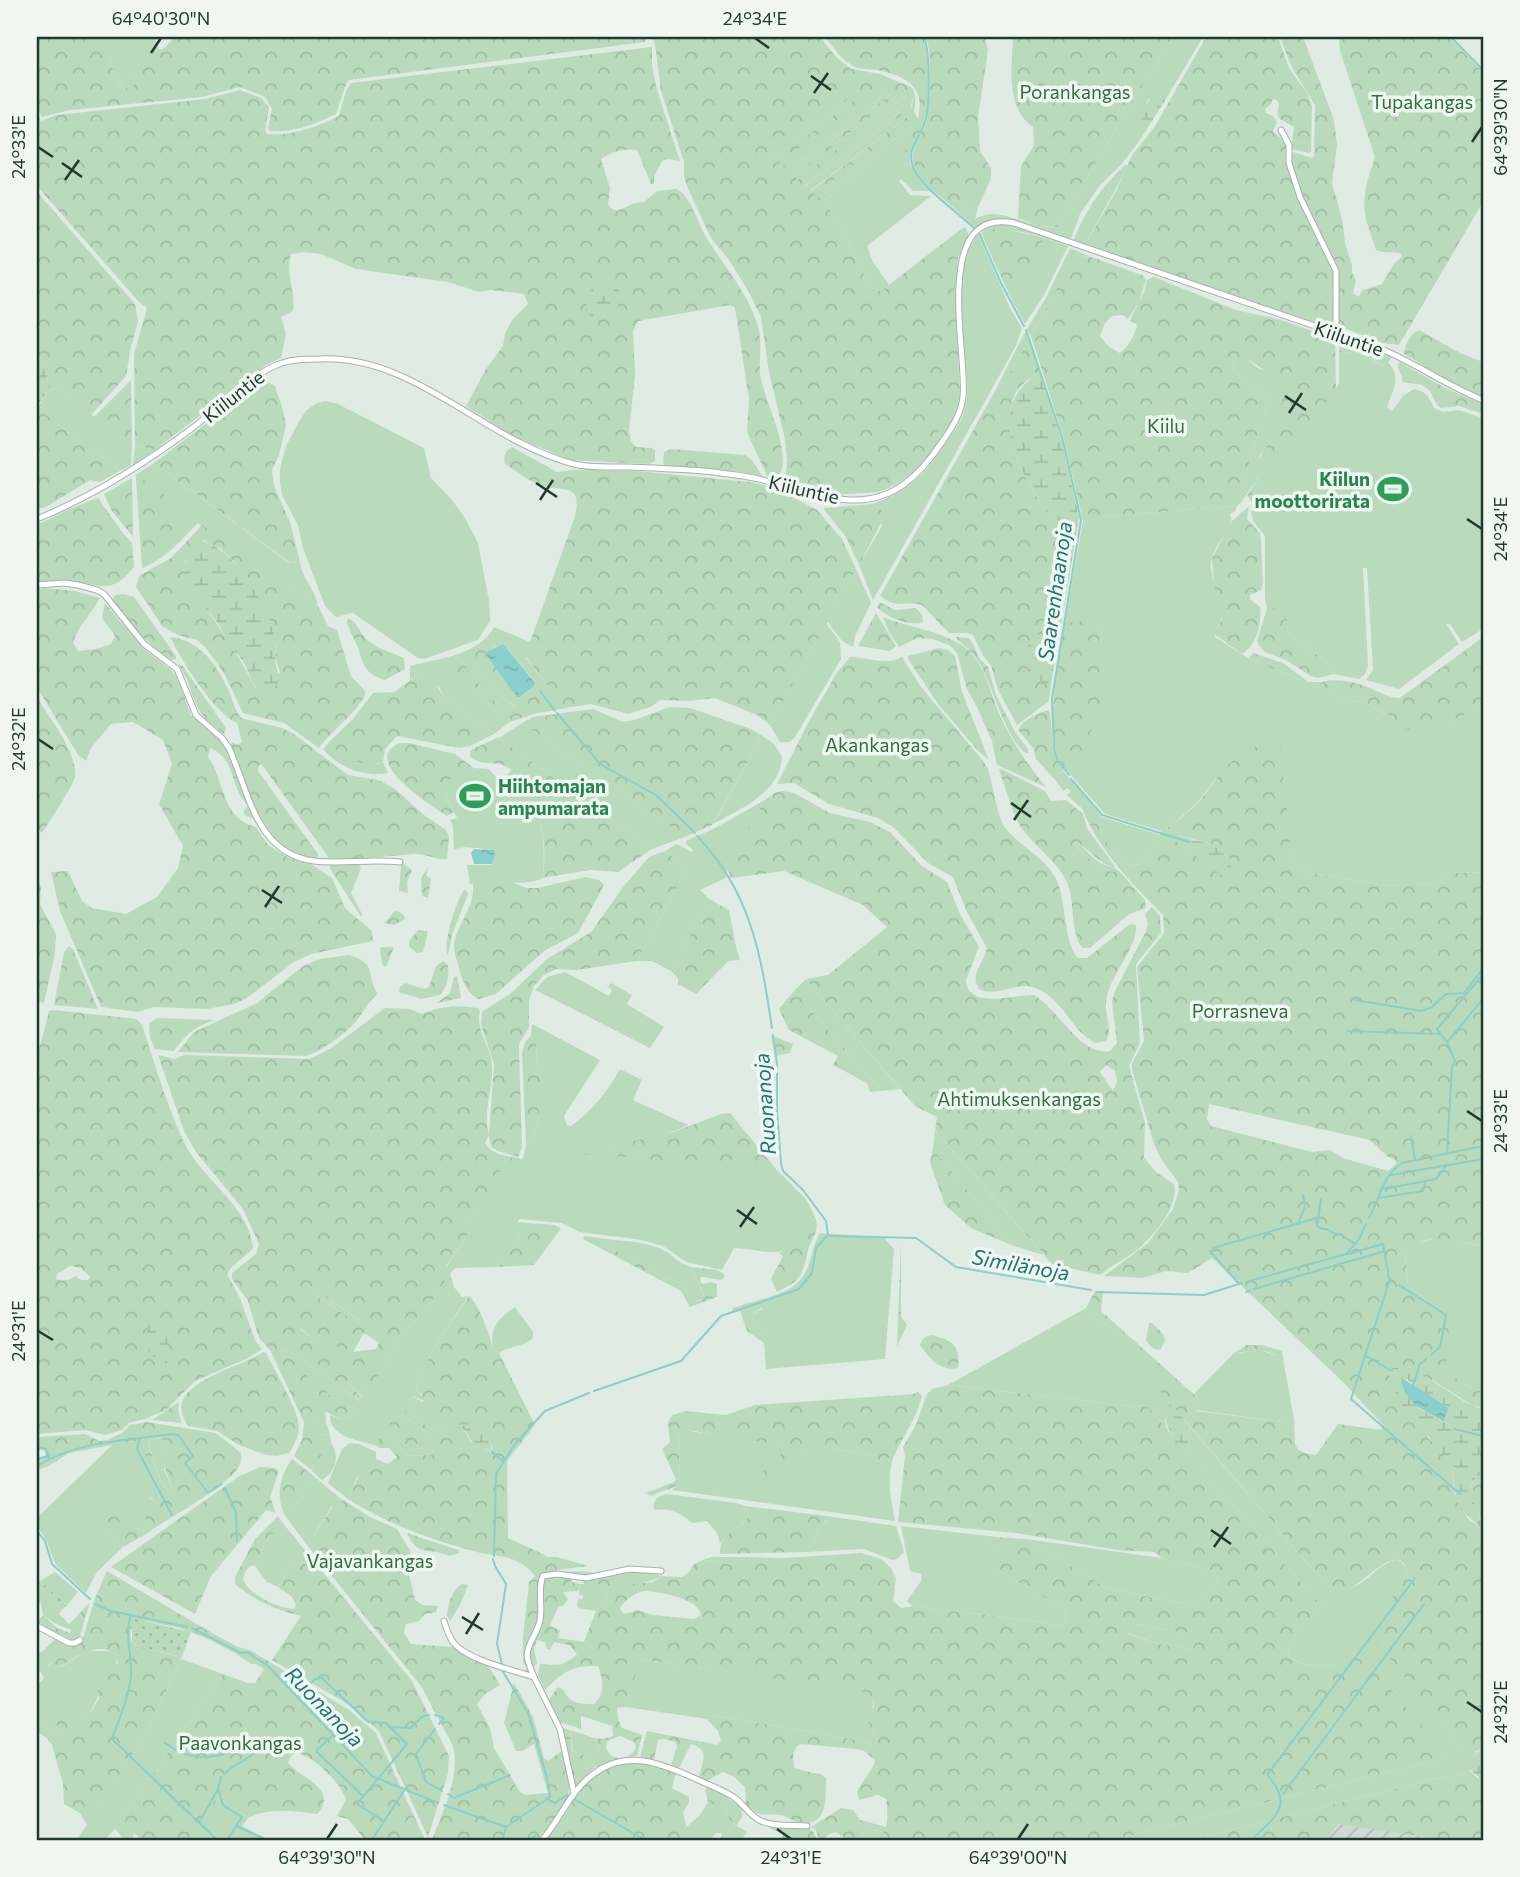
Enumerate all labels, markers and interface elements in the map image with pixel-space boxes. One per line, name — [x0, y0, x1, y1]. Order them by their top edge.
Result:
text: 64°40'30"N — [112, 7, 210, 29]
text: 24°34'E — [723, 7, 787, 29]
text: 64°39'30"N — [1489, 78, 1511, 176]
park label: Porankangas — [1019, 80, 1131, 103]
park label: Tupakangas — [1371, 90, 1473, 113]
text: 24°33'E — [7, 115, 29, 179]
street label: Kiiluntie — [1311, 315, 1387, 361]
street label: Kiiluntie — [198, 365, 268, 427]
park label: Kiilu — [1147, 414, 1185, 437]
place label: Kiilun moottorirata — [1255, 467, 1370, 512]
street label: Kiiluntie — [767, 470, 841, 508]
sports icon: Kiilun moottorirata — [1376, 472, 1410, 506]
text: 24°34'E — [1489, 497, 1511, 561]
water label: Saarenhaanoja — [1032, 520, 1076, 662]
text: 24°32'E — [7, 707, 29, 771]
park label: Akankangas — [825, 733, 929, 756]
place label: Hiihtomajan ampumarata — [498, 774, 609, 819]
sports icon: Hiihtomajan ampumarata — [458, 779, 492, 813]
park label: Porrasneva — [1192, 999, 1288, 1022]
water label: Ruonanoja — [748, 1052, 780, 1156]
park label: Ahtimuksenkangas — [937, 1087, 1101, 1110]
text: 24°33'E — [1489, 1089, 1511, 1153]
water label: Similänoja — [970, 1243, 1072, 1285]
text: 24°31'E — [7, 1300, 29, 1362]
park label: Vajavankangas — [307, 1549, 433, 1572]
water label: Ruonanoja — [281, 1661, 369, 1751]
text: 24°32'E — [1489, 1680, 1511, 1744]
park label: Paavonkangas — [178, 1731, 302, 1754]
text: 64°39'30"N — [278, 1846, 376, 1868]
text: 24°31'E — [760, 1846, 822, 1868]
text: 64°39'00"N — [969, 1846, 1067, 1868]

